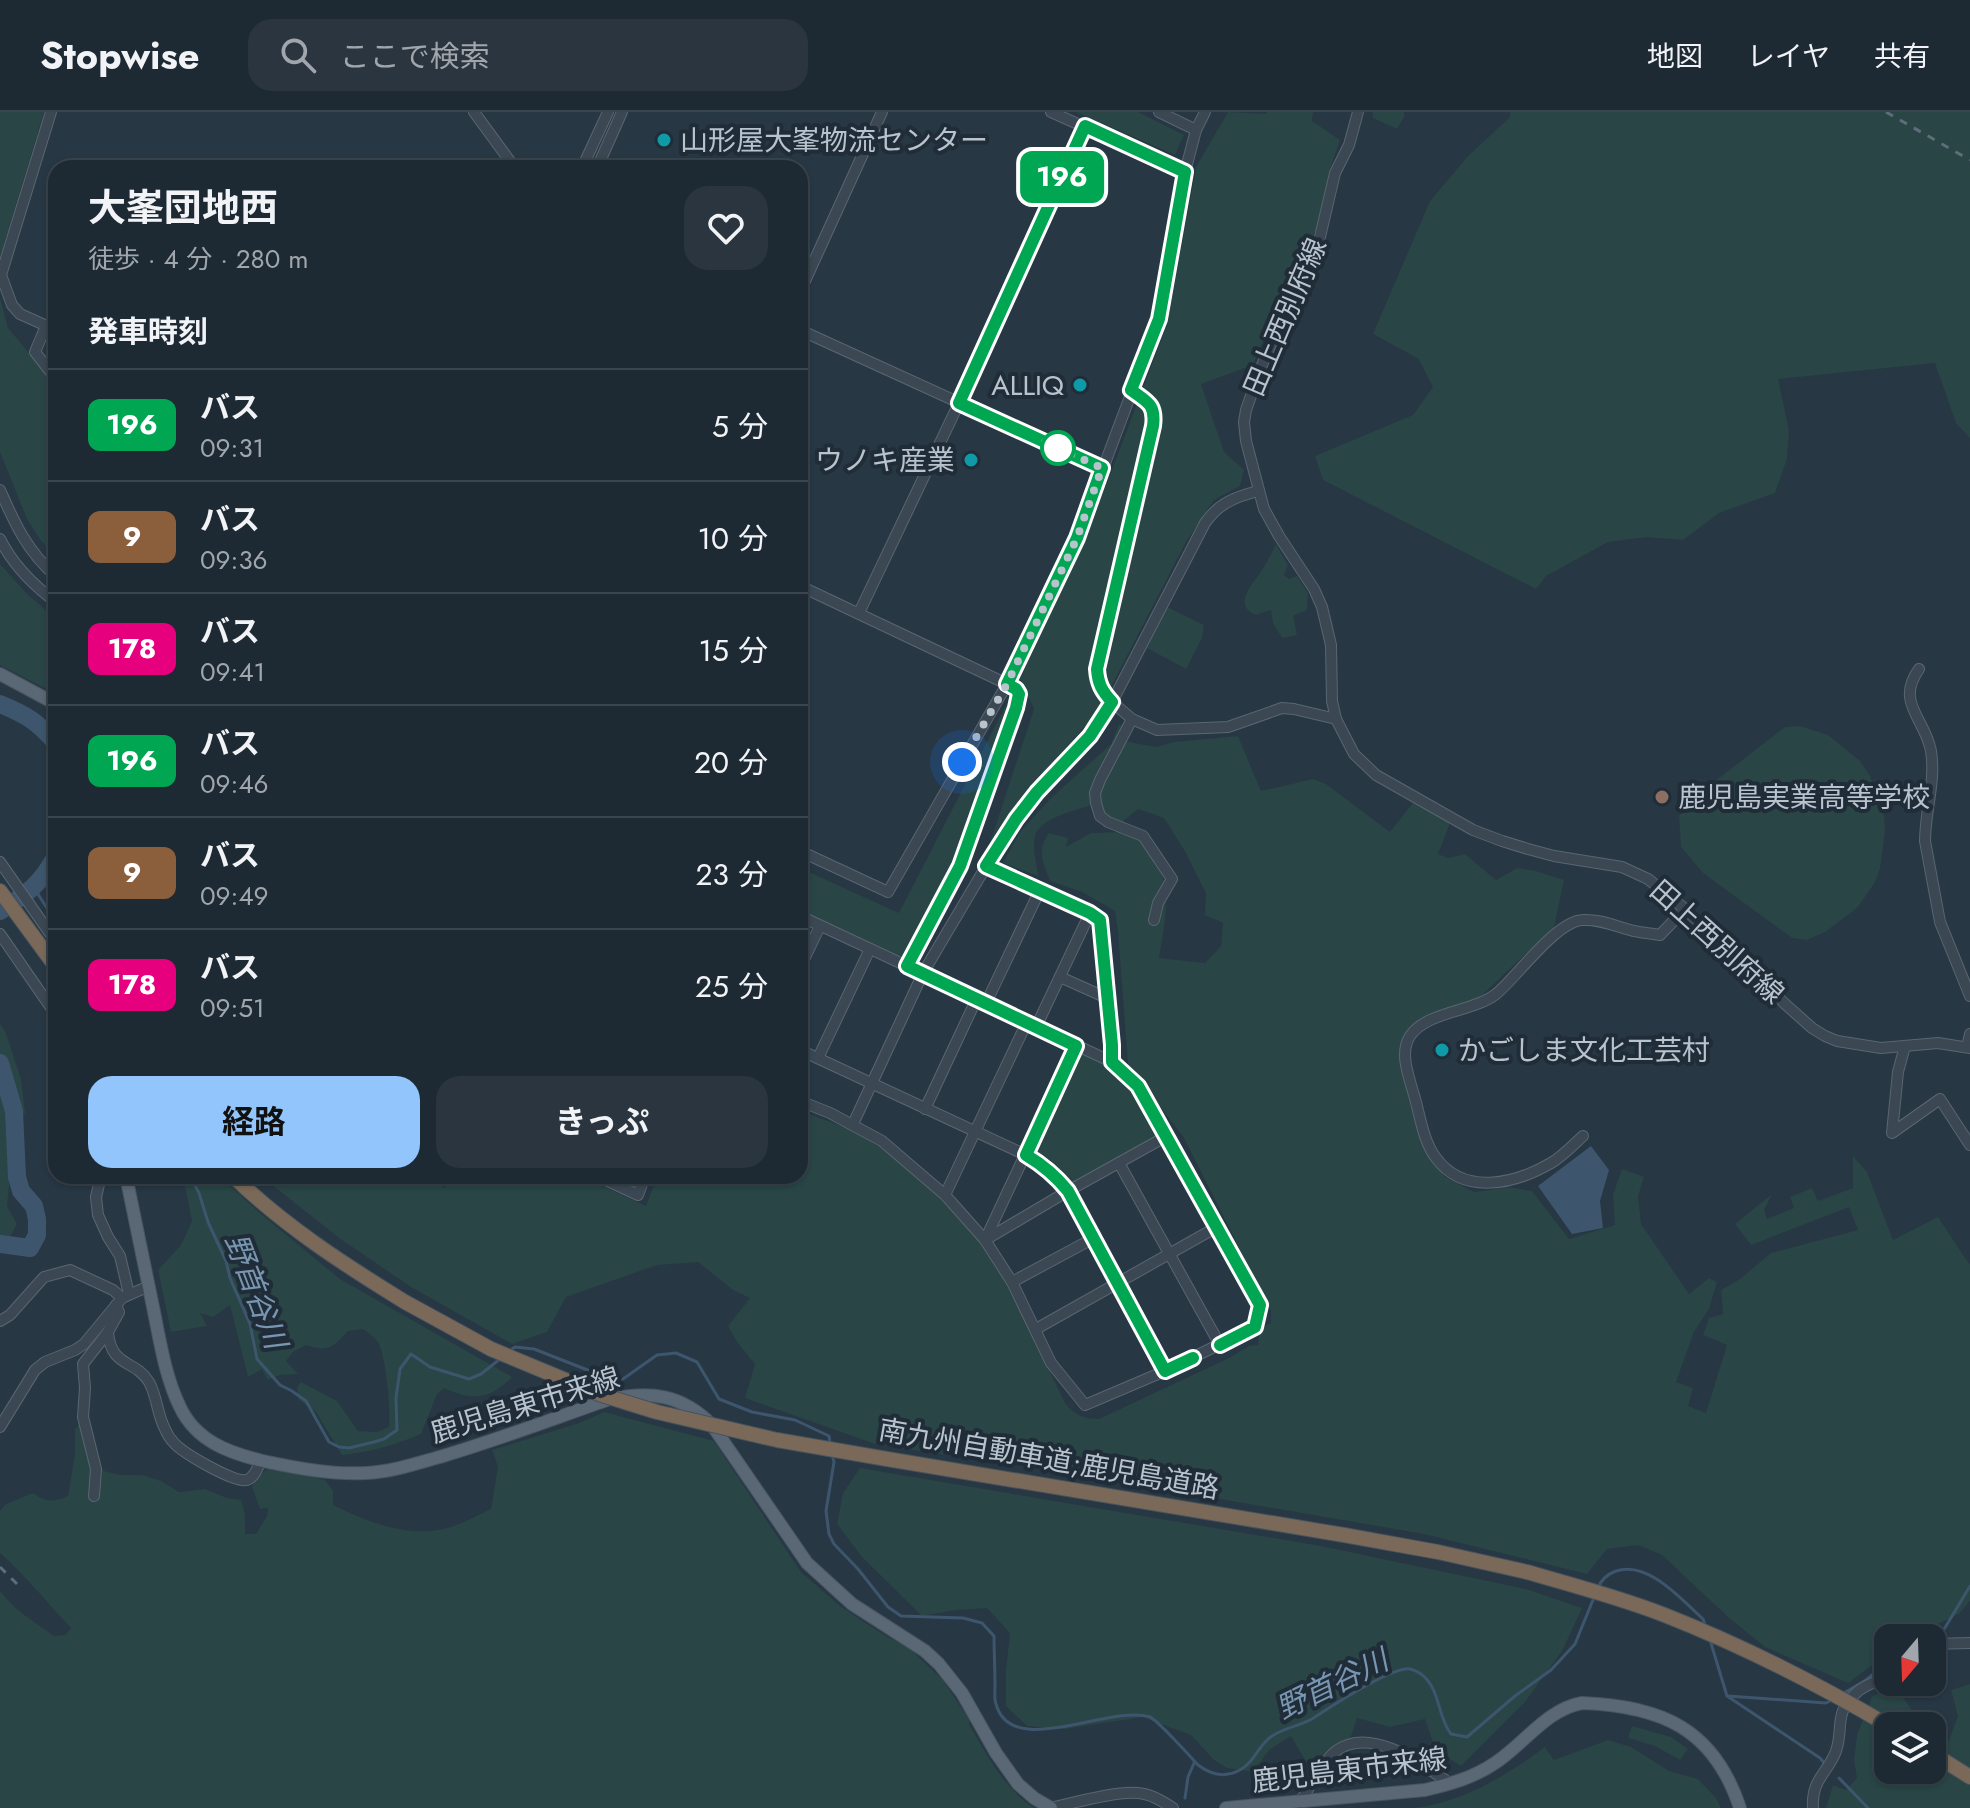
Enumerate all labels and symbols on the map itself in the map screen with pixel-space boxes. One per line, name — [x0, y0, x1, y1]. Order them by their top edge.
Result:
place label: 山形屋大峯物流センター — [680, 120, 988, 161]
marker: 山形屋大峯物流センター — [655, 131, 673, 149]
line badge: 196 — [1016, 151, 1108, 203]
street label: 田上西別府線 — [1233, 232, 1337, 402]
place label: ALLIQ — [991, 365, 1065, 406]
marker: ALLIQ — [1071, 376, 1089, 394]
unlabelled marker — [1041, 431, 1075, 465]
place label: ウノキ産業 — [815, 440, 955, 481]
marker: ウノキ産業 — [962, 451, 980, 469]
your location — [942, 742, 982, 782]
place label: 鹿児島実業高等学校 — [1678, 777, 1930, 818]
marker: 鹿児島実業高等学校 — [1653, 788, 1671, 806]
street label: 田上西別府線 — [1641, 871, 1793, 1013]
place label: かごしま文化工芸村 — [1458, 1030, 1710, 1071]
marker: かごしま文化工芸村 — [1433, 1041, 1451, 1059]
water label: 野首谷川 — [214, 1227, 299, 1358]
street label: 鹿児島東市来線 — [425, 1357, 625, 1453]
street label: 南九州自動車道;鹿児島道路 — [875, 1409, 1223, 1509]
north arrow — [1874, 1624, 1946, 1696]
water label: 野首谷川 — [1269, 1637, 1398, 1730]
street label: 鹿児島東市来線 — [1249, 1738, 1449, 1802]

